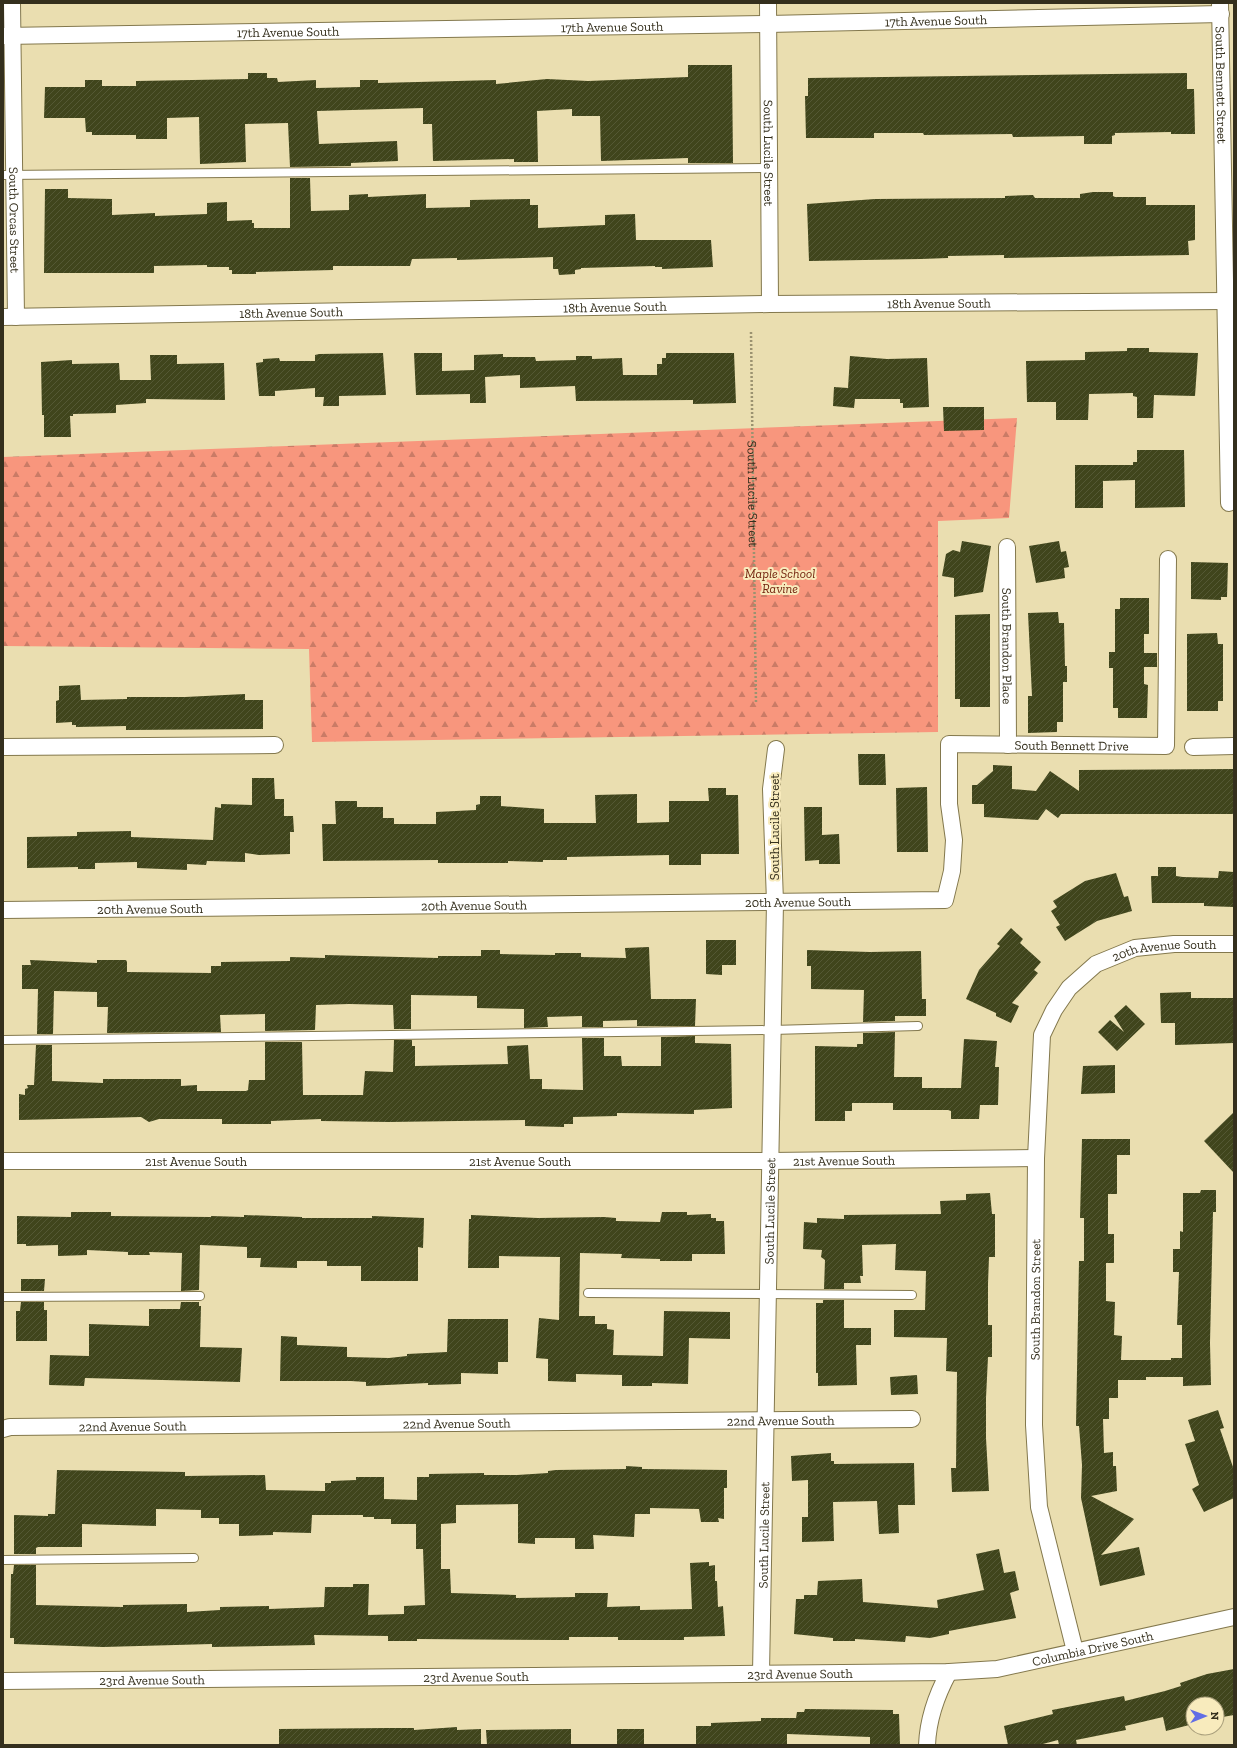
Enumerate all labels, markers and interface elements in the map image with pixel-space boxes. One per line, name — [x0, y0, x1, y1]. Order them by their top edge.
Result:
street label: 17th Avenue South — [884, 12, 988, 29]
street label: 17th Avenue South — [560, 19, 664, 35]
street label: 17th Avenue South — [237, 24, 340, 40]
street label: South Bennett Street — [1212, 26, 1230, 144]
street label: South Lucile Street — [761, 100, 776, 207]
street label: South Orcas Street — [6, 167, 22, 273]
street label: 18th Avenue South — [887, 296, 992, 311]
street label: 18th Avenue South — [563, 299, 668, 316]
street label: 18th Avenue South — [239, 304, 344, 321]
street label: South Lucile Street — [744, 441, 761, 548]
park label: Maple School Ravine — [745, 566, 815, 596]
street label: South Brandon Place — [999, 588, 1015, 704]
street label: South Bennett Drive — [1015, 738, 1129, 754]
street label: South Lucile Street — [767, 774, 782, 880]
street label: 20th Avenue South — [745, 894, 852, 910]
street label: 20th Avenue South — [421, 897, 528, 914]
street label: 20th Avenue South — [97, 901, 204, 917]
street label: 20th Avenue South — [1110, 937, 1217, 965]
street label: 21st Avenue South — [793, 1153, 896, 1169]
street label: 21st Avenue South — [145, 1154, 248, 1169]
street label: 21st Avenue South — [469, 1154, 572, 1169]
street label: South Lucile Street — [761, 1157, 778, 1265]
street label: South Brandon Street — [1027, 1239, 1043, 1360]
street label: 22nd Avenue South — [727, 1413, 835, 1429]
street label: 22nd Avenue South — [403, 1416, 511, 1432]
street label: 22nd Avenue South — [79, 1418, 187, 1434]
street label: South Lucile Street — [756, 1481, 772, 1588]
street label: Columbia Drive South — [1031, 1628, 1155, 1669]
street label: 23rd Avenue South — [747, 1666, 853, 1682]
street label: 23rd Avenue South — [423, 1669, 529, 1685]
street label: 23rd Avenue South — [99, 1672, 206, 1688]
north arrow — [1185, 1696, 1225, 1736]
text: N — [1208, 1712, 1221, 1721]

